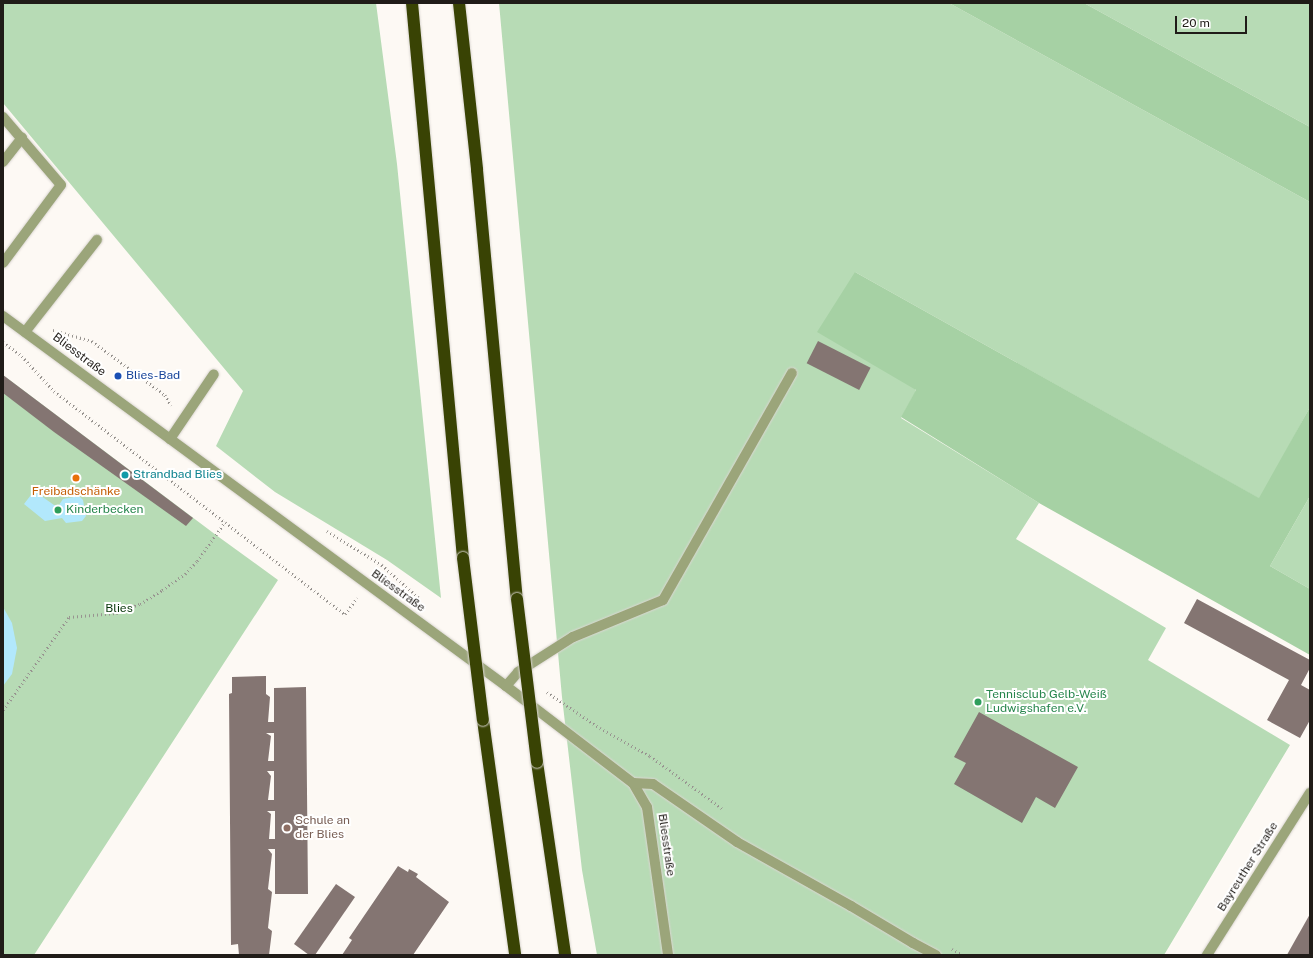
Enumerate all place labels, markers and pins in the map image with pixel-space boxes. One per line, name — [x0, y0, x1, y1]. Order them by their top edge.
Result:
place label: Blies-Bad — [126, 369, 180, 383]
marker: Blies-Bad — [113, 371, 123, 381]
place label: Strandbad Blies — [133, 468, 222, 482]
marker: Strandbad Blies — [120, 470, 130, 480]
marker: Freibadschänke — [71, 473, 81, 483]
place label: Freibadschänke — [32, 485, 120, 499]
place label: Kinderbecken — [66, 503, 143, 517]
marker: Kinderbecken — [53, 505, 63, 515]
place label: Tennisclub Gelb-Weiß Ludwigshafen e.V. — [986, 688, 1107, 716]
marker: Tennisclub Gelb-Weiß Ludwigshafen e.V. — [973, 697, 983, 707]
place label: Schule an der Blies — [295, 814, 350, 842]
marker: Schule an der Blies — [282, 823, 292, 833]

